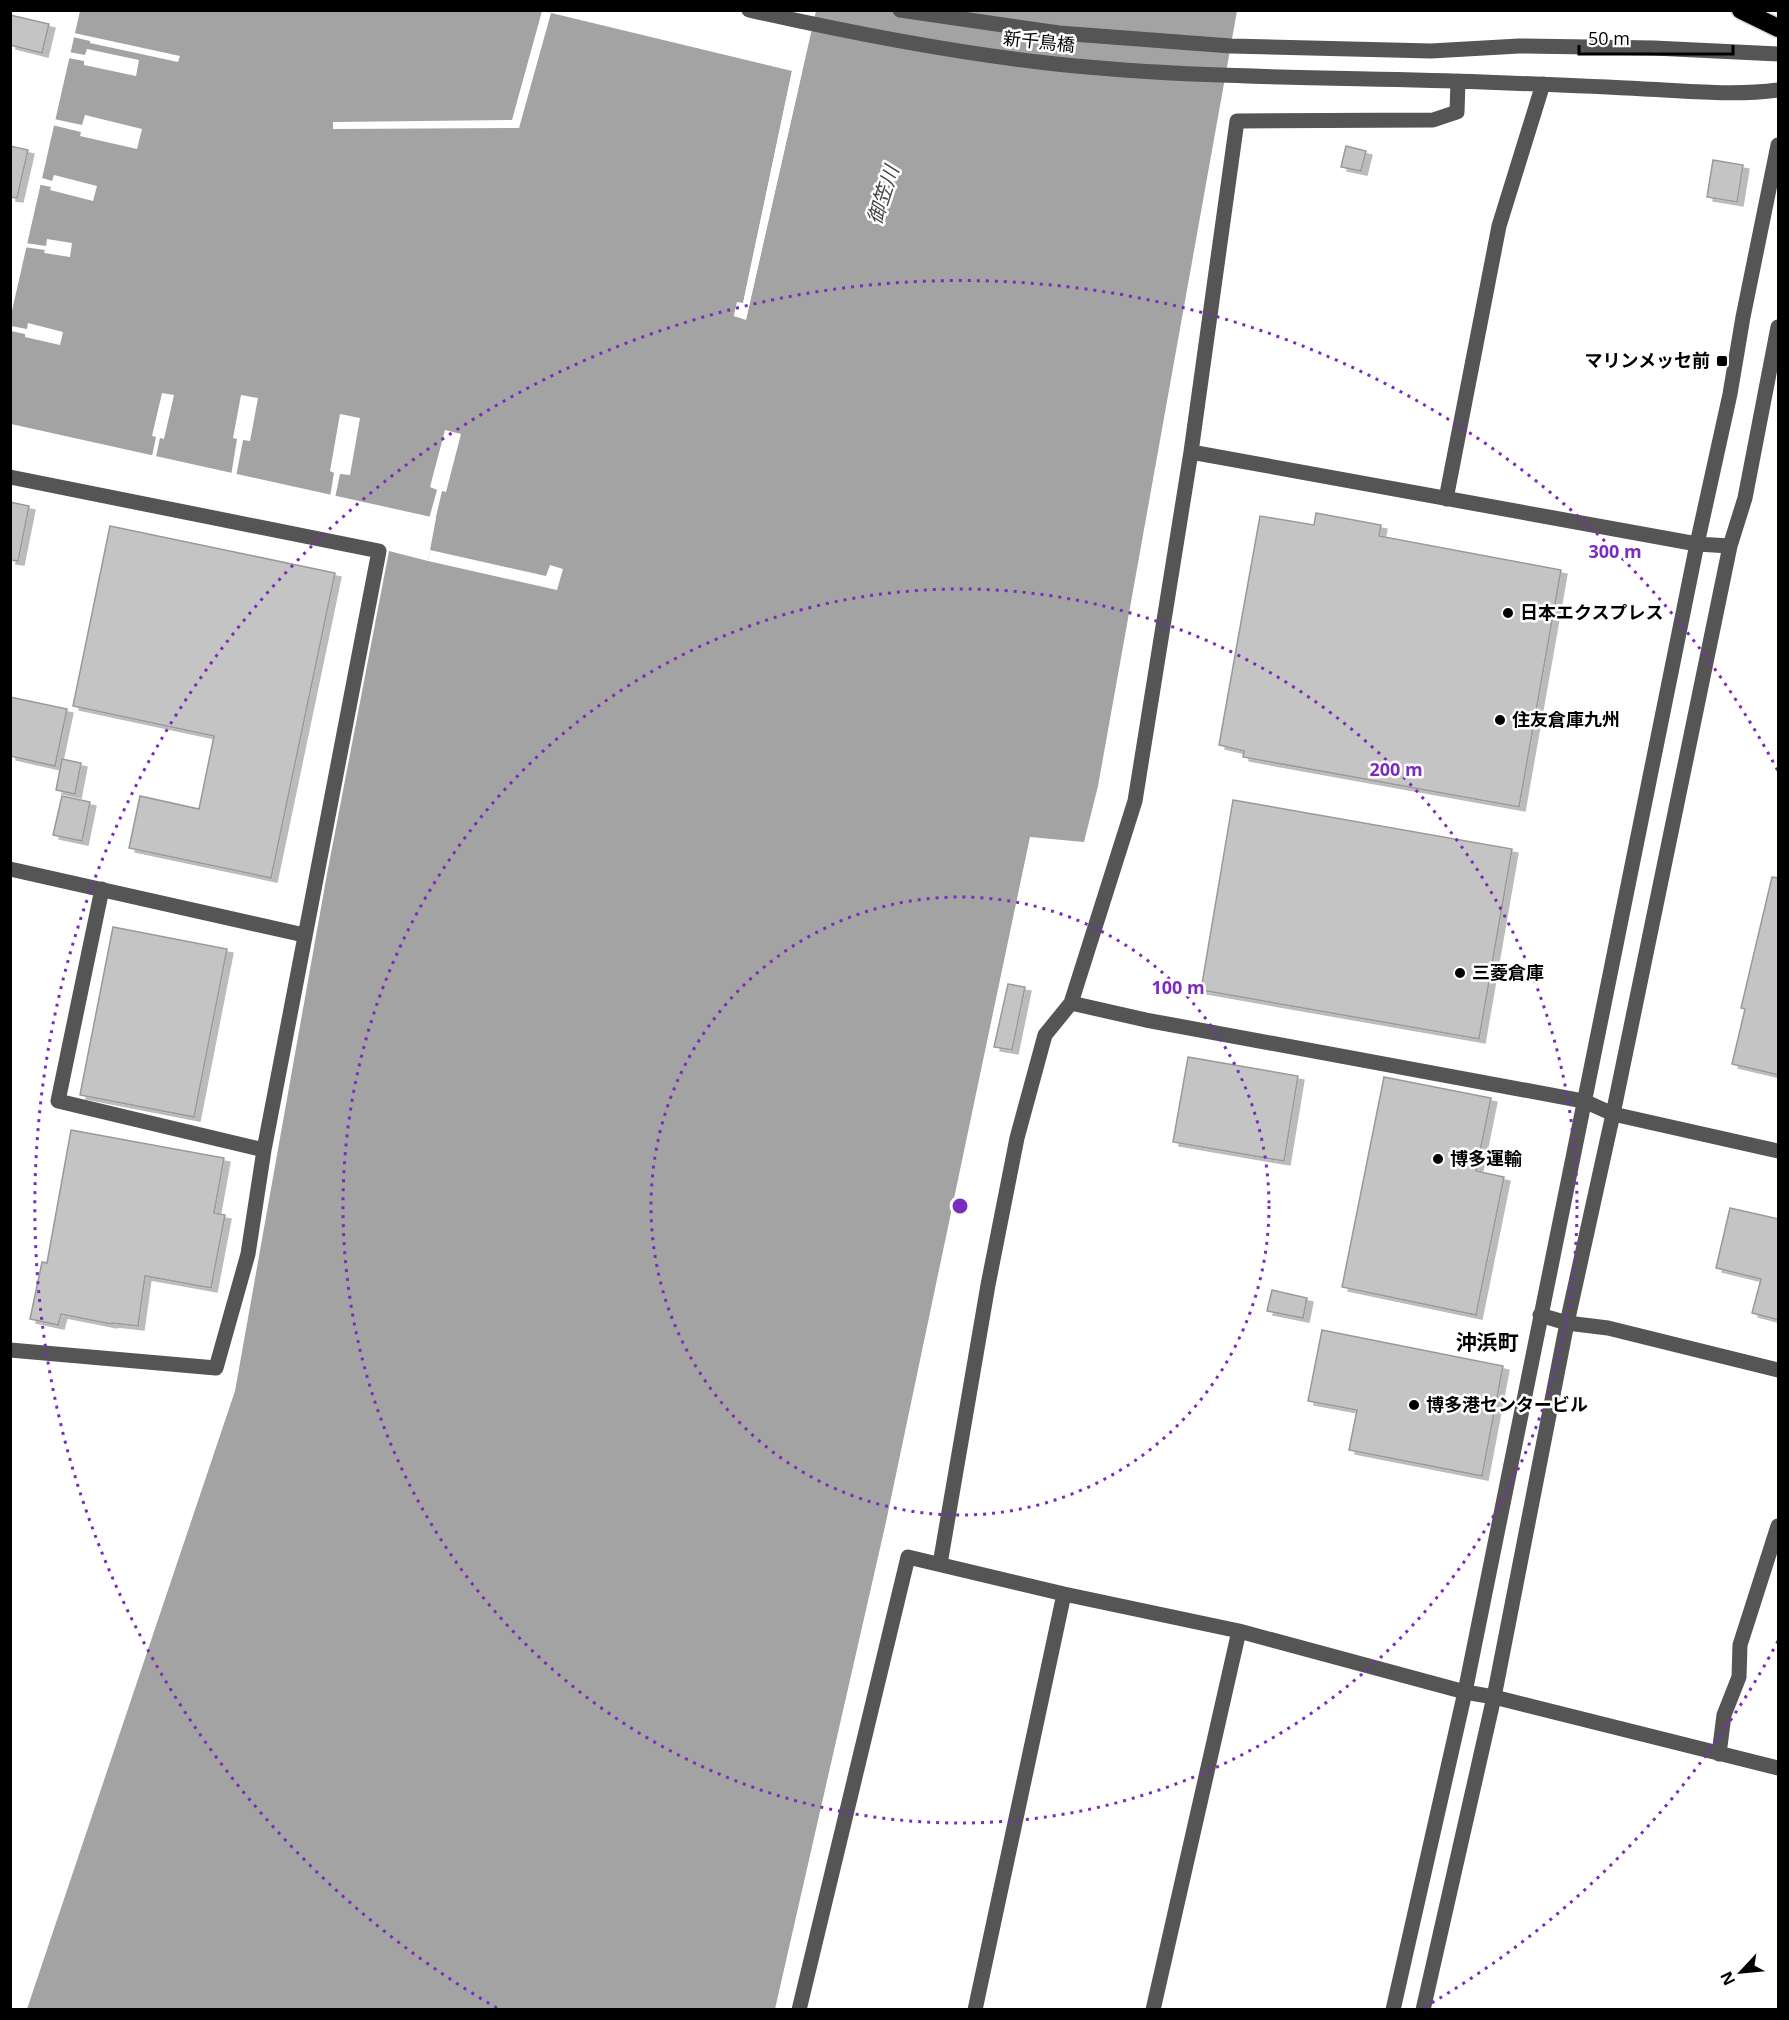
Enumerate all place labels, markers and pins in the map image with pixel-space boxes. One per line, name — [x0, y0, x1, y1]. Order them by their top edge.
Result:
place label: マリンメッセ前 — [1585, 348, 1710, 372]
marker: マリンメッセ前 — [1715, 354, 1729, 368]
place label: 日本エクスプレス — [1520, 600, 1663, 624]
marker: 日本エクスプレス — [1501, 606, 1515, 620]
place label: 住友倉庫九州 — [1512, 707, 1620, 731]
marker: 住友倉庫九州 — [1493, 713, 1507, 727]
place label: 三菱倉庫 — [1472, 960, 1544, 984]
marker: 三菱倉庫 — [1453, 966, 1467, 980]
place label: 博多運輸 — [1450, 1146, 1522, 1170]
marker: 博多運輸 — [1431, 1152, 1445, 1166]
centre of rings — [950, 1196, 970, 1216]
place label: 博多港センタービル — [1426, 1392, 1588, 1416]
marker: 博多港センタービル — [1407, 1398, 1421, 1412]

